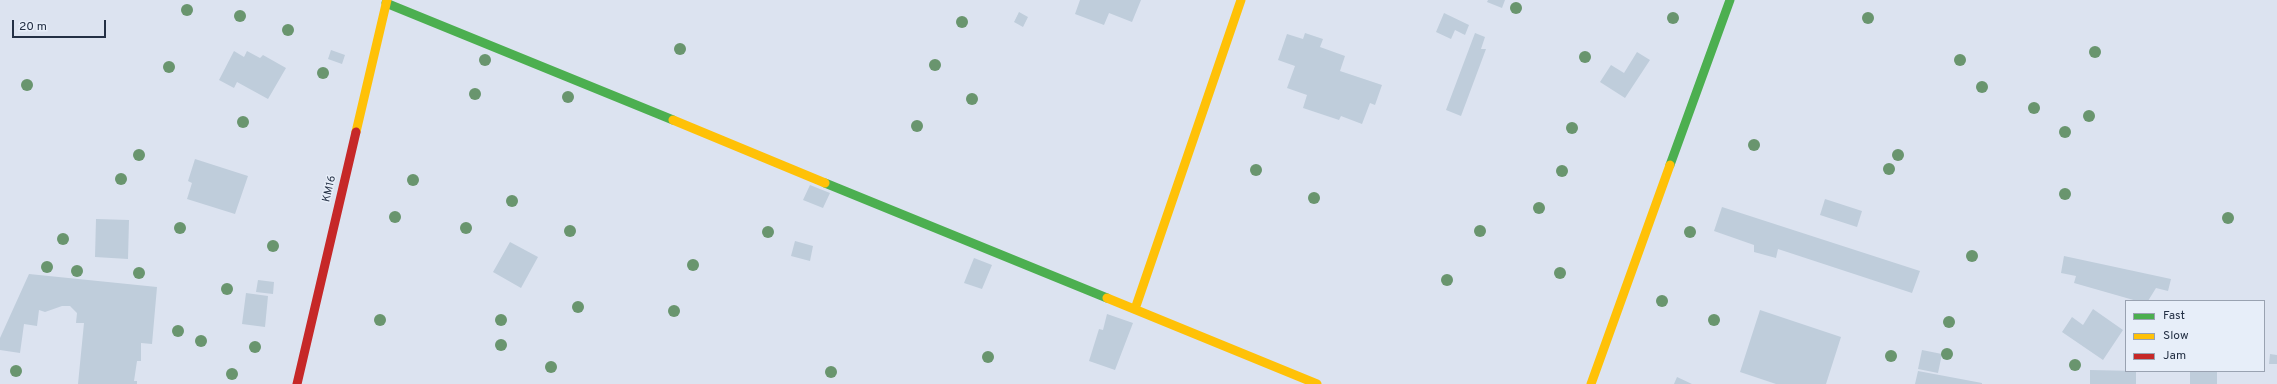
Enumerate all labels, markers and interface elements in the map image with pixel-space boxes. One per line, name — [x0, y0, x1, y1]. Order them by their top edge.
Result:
scale bar — [14, 12, 108, 38]
text: 20 m — [19, 19, 47, 35]
street label: KM16 — [321, 174, 339, 204]
legend — [2125, 300, 2265, 372]
text: Fast — [2163, 308, 2185, 324]
text: Slow — [2163, 328, 2189, 344]
text: Jam — [2163, 348, 2186, 364]

